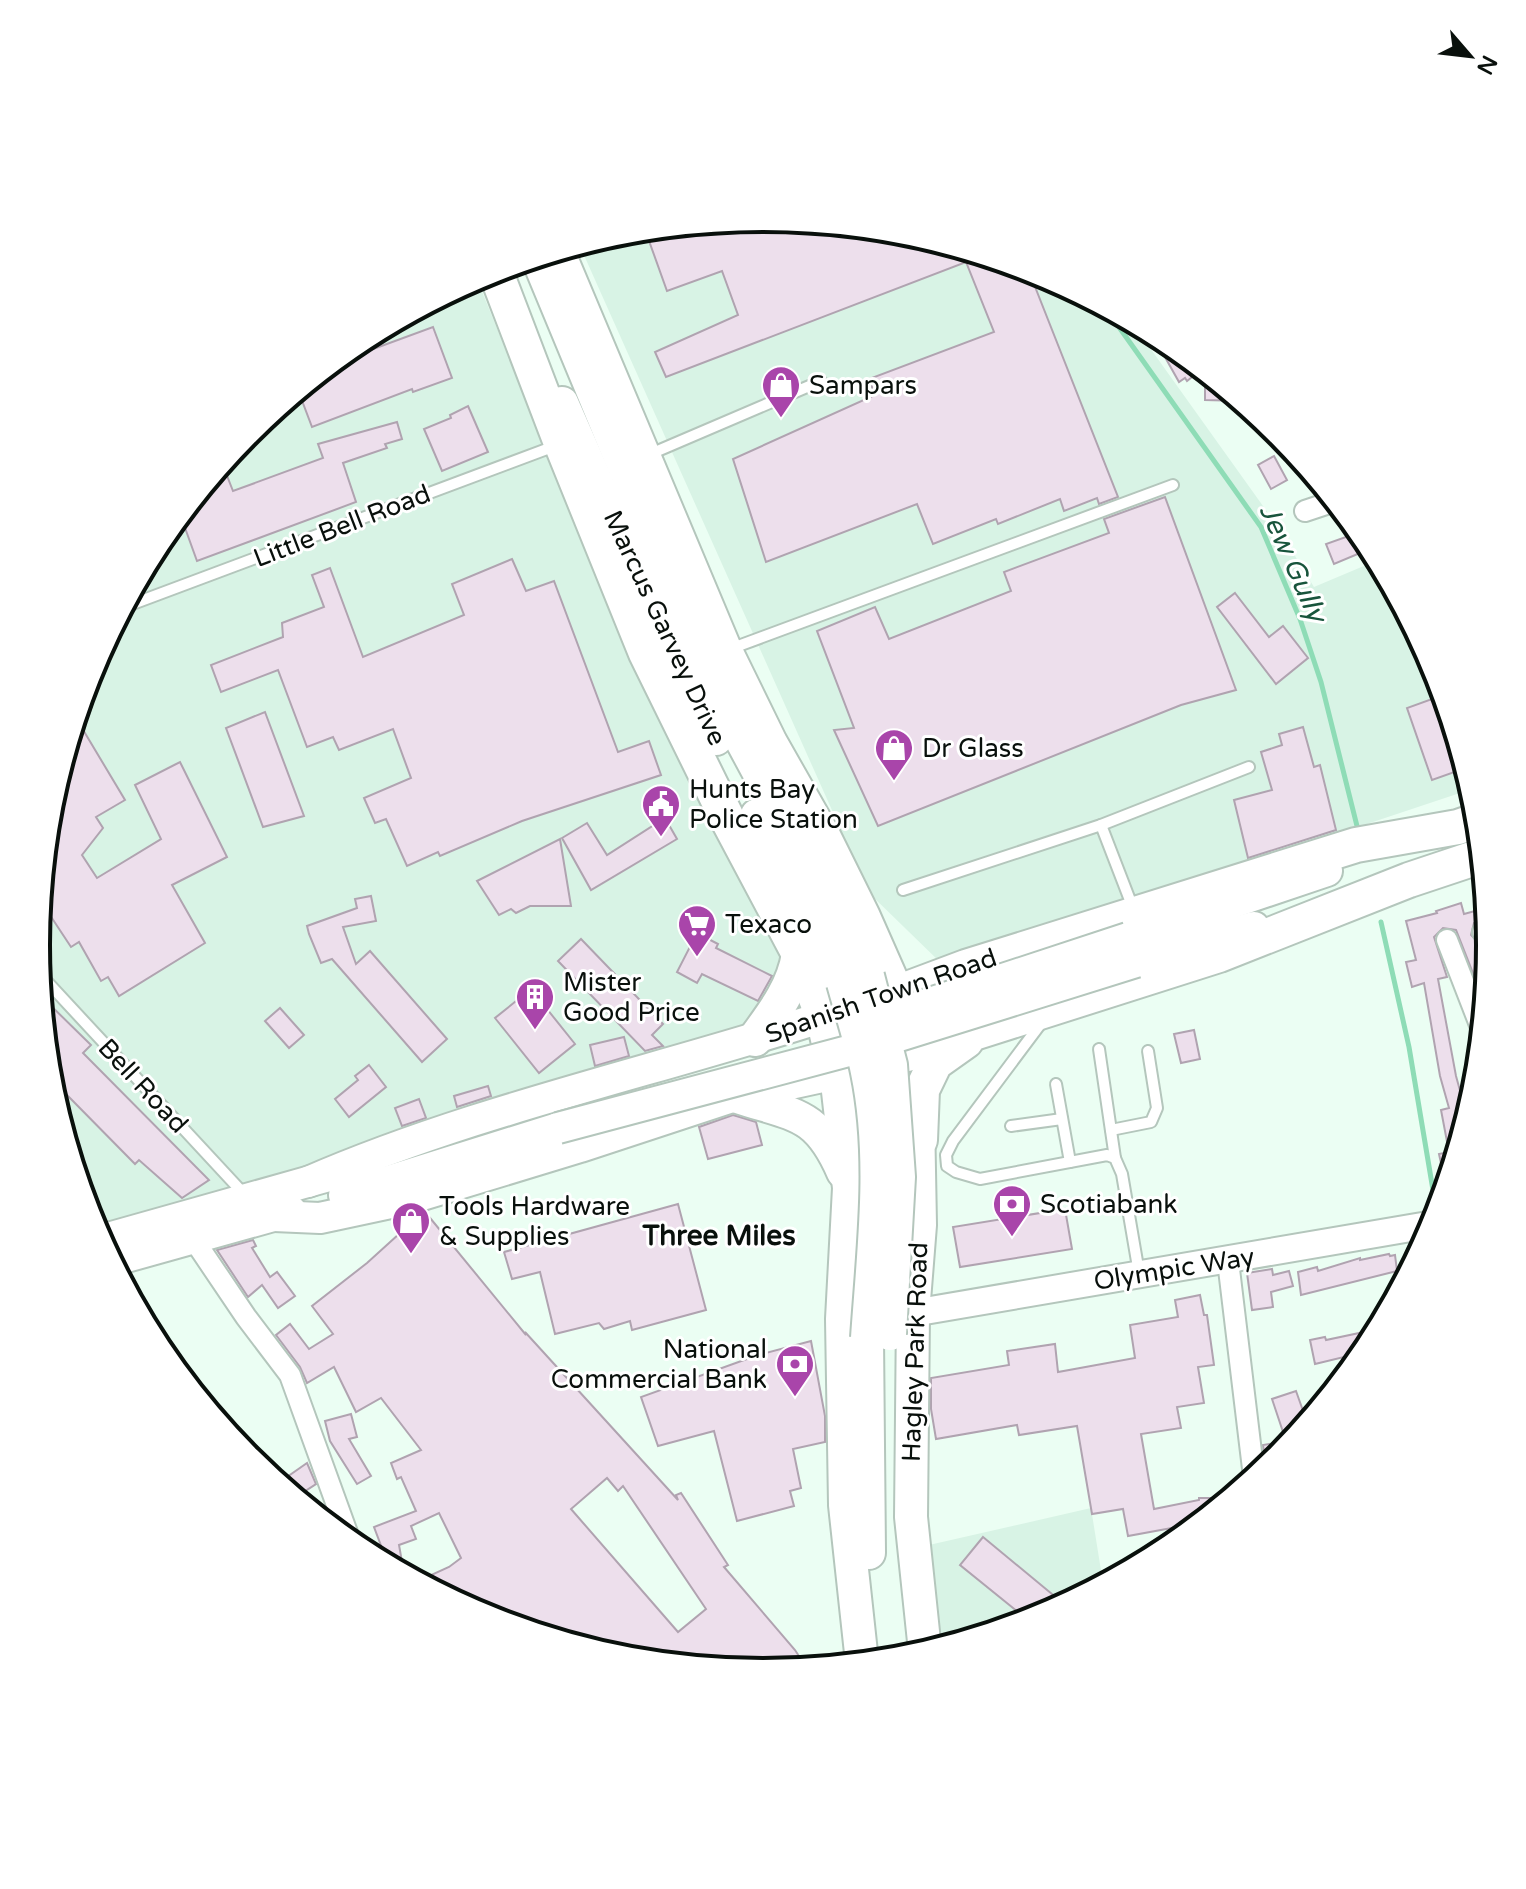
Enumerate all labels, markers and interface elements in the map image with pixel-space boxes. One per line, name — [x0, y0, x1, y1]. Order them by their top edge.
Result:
north arrow — [1430, 16, 1510, 96]
text: N — [1471, 51, 1502, 79]
shop icon: Sampars — [760, 364, 802, 419]
place label: Sampars — [809, 370, 917, 401]
street label: Little Bell Road — [249, 478, 435, 574]
water label: Jew Gully — [1252, 499, 1335, 630]
street label: Marcus Garvey Drive — [597, 506, 733, 750]
shop icon: Dr Glass — [873, 727, 915, 782]
place label: Dr Glass — [922, 733, 1024, 764]
place label: Hunts Bay Police Station — [689, 774, 858, 835]
public building icon: Hunts Bay Police Station — [640, 783, 682, 838]
supermarket icon: Texaco — [676, 903, 718, 958]
place label: Texaco — [725, 909, 812, 940]
street label: Spanish Town Road — [761, 942, 1001, 1050]
place label: Mister Good Price — [563, 967, 700, 1028]
building icon: Mister Good Price — [514, 976, 556, 1031]
street label: Bell Road — [92, 1032, 194, 1140]
bank icon: Scotiabank — [991, 1183, 1033, 1238]
place label: Scotiabank — [1040, 1189, 1178, 1220]
place label: Tools Hardware & Supplies — [439, 1191, 630, 1252]
shop icon: Tools Hardware & Supplies — [390, 1200, 432, 1255]
district label: Three Miles — [641, 1219, 796, 1253]
street label: Hagley Park Road — [896, 1241, 934, 1463]
street label: Olympic Way — [1091, 1241, 1257, 1297]
place label: National Commercial Bank — [551, 1334, 767, 1395]
bank icon: National Commercial Bank — [774, 1343, 816, 1398]

